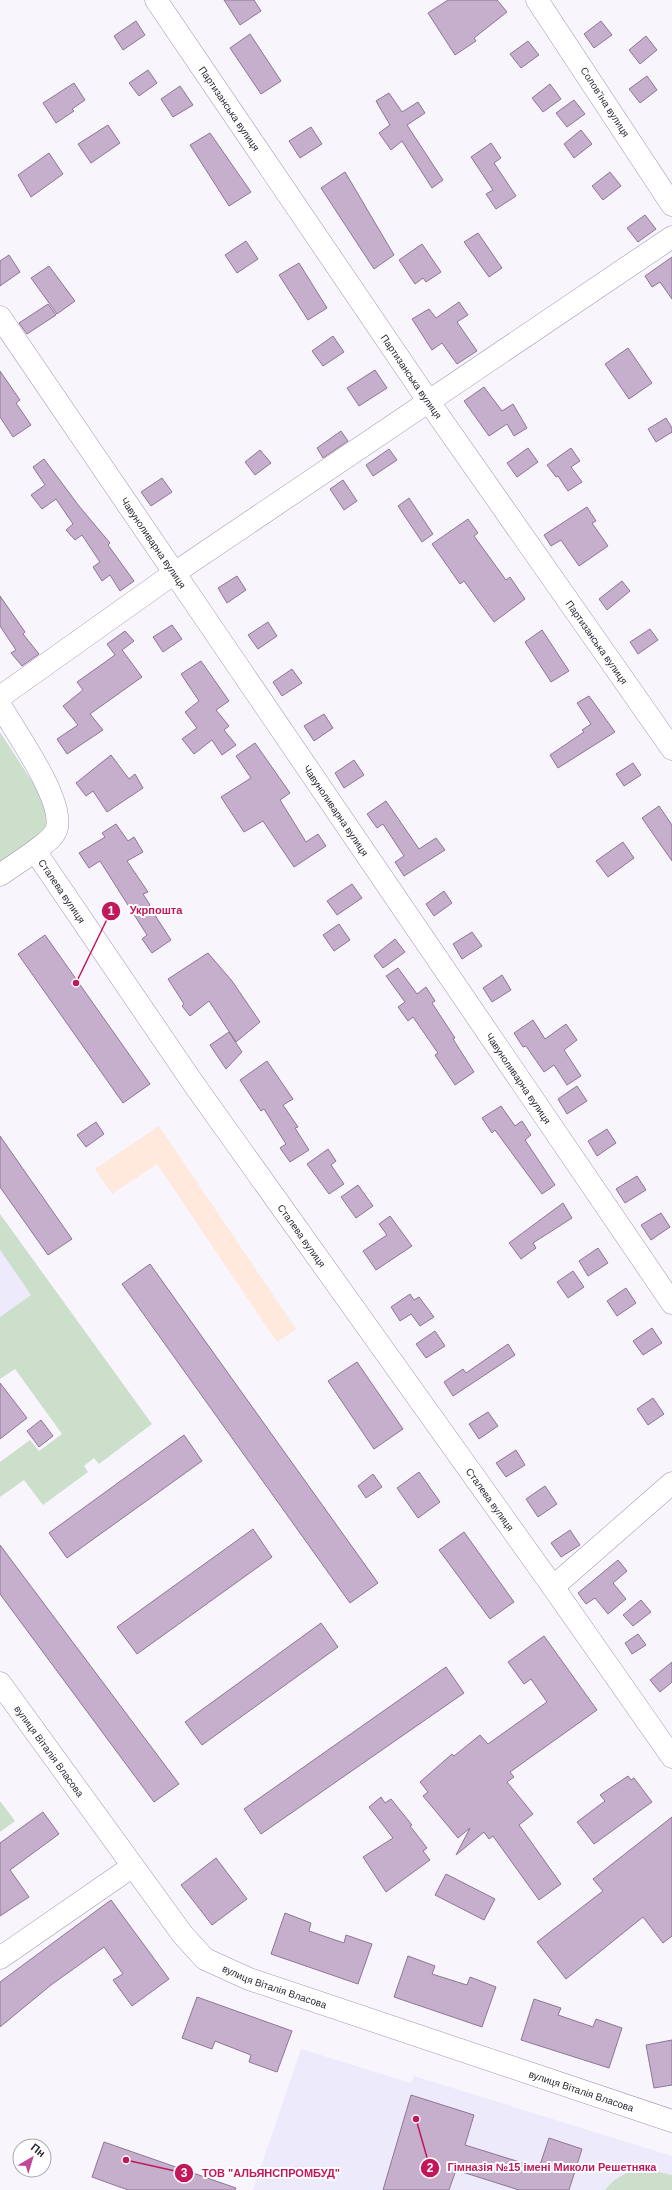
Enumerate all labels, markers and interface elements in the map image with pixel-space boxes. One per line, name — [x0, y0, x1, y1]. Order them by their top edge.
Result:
street label: Партизанська вулиця — [197, 64, 262, 153]
street label: Соловʼїна вулиця — [578, 65, 632, 139]
street label: Партизанська вулиця — [379, 332, 444, 421]
street label: Чавуноливарна вулиця — [119, 495, 189, 590]
street label: Партизанська вулиця — [564, 598, 630, 686]
street label: Чавуноливарна вулиця — [301, 763, 371, 858]
street label: Сталева вулиця — [37, 857, 88, 925]
callout: Укрпошта — [101, 899, 190, 922]
text: 1 — [108, 904, 115, 918]
text: Укрпошта — [130, 904, 183, 916]
street label: Чавуноливарна вулиця — [484, 1031, 553, 1125]
street label: Сталева вулиця — [276, 1202, 328, 1269]
street label: Сталева вулиця — [464, 1466, 516, 1533]
street label: вулиця Віталія Власова — [13, 1703, 86, 1799]
street label: вулиця Віталія Власова — [221, 1962, 329, 2010]
street label: вулиця Віталія Власова — [528, 2068, 636, 2113]
north arrow — [12, 2138, 52, 2178]
text: Пн — [29, 2141, 48, 2159]
callout: Гімназія №15 імені Миколи Решетняка — [420, 2156, 665, 2179]
text: 2 — [427, 2161, 434, 2175]
text: Гімназія №15 імені Миколи Решетняка — [448, 2161, 657, 2173]
callout: ТОВ "АЛЬЯНСПРОМБУД" — [174, 2162, 349, 2185]
text: 3 — [181, 2166, 188, 2180]
text: ТОВ "АЛЬЯНСПРОМБУД" — [202, 2167, 340, 2179]

